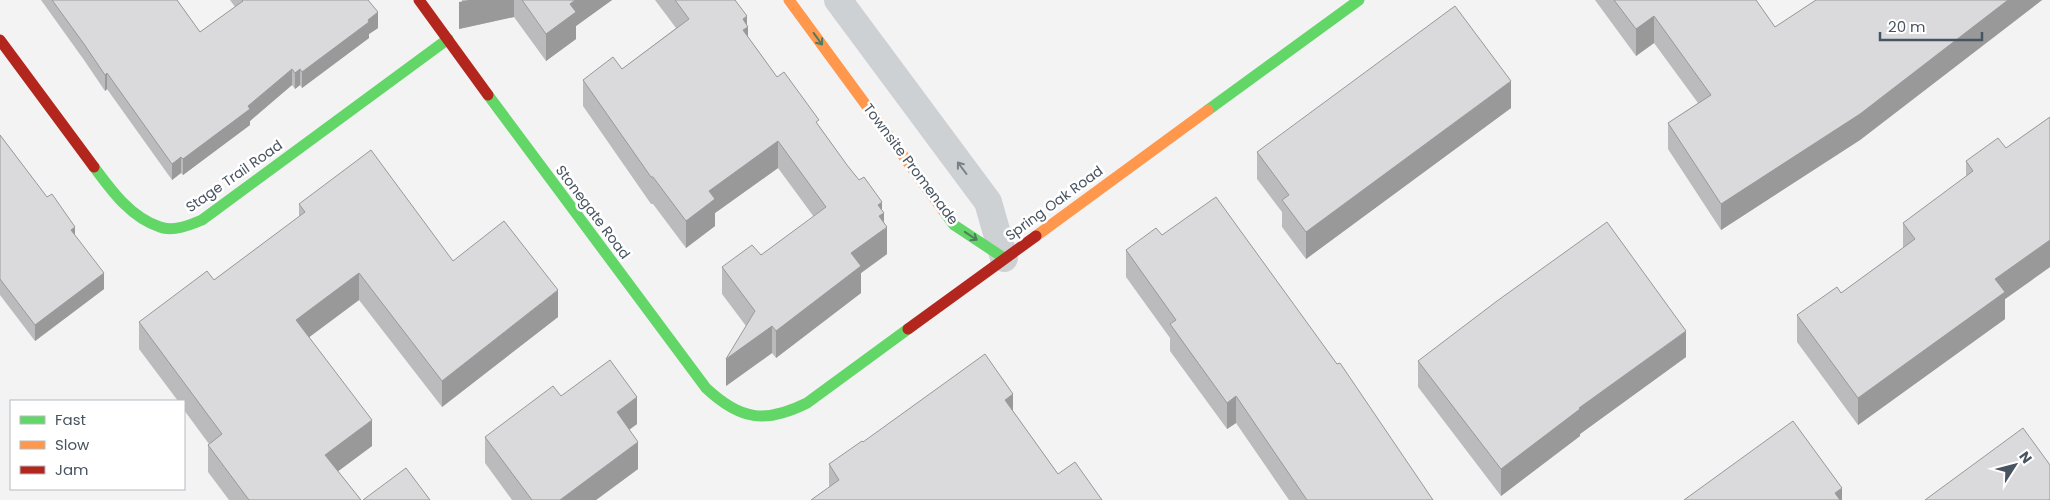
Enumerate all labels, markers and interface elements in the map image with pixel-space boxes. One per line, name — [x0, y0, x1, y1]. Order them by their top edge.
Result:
scale bar — [1880, 10, 1982, 42]
text: 20 m — [1888, 16, 1926, 37]
one-way arrow — [813, 32, 823, 46]
street label: Townsite Promenade — [859, 99, 963, 229]
street label: Stage Trail Road — [182, 135, 286, 217]
street label: Stonegate Road — [551, 161, 635, 263]
street label: Spring Oak Road — [1001, 161, 1107, 245]
one-way arrow — [957, 162, 968, 175]
one-way arrow — [964, 231, 978, 241]
legend — [10, 400, 185, 490]
text: Fast — [55, 409, 86, 430]
text: Slow — [55, 434, 90, 455]
north arrow — [1990, 440, 2040, 490]
text: N — [2014, 447, 2037, 467]
text: Jam — [55, 459, 89, 480]

